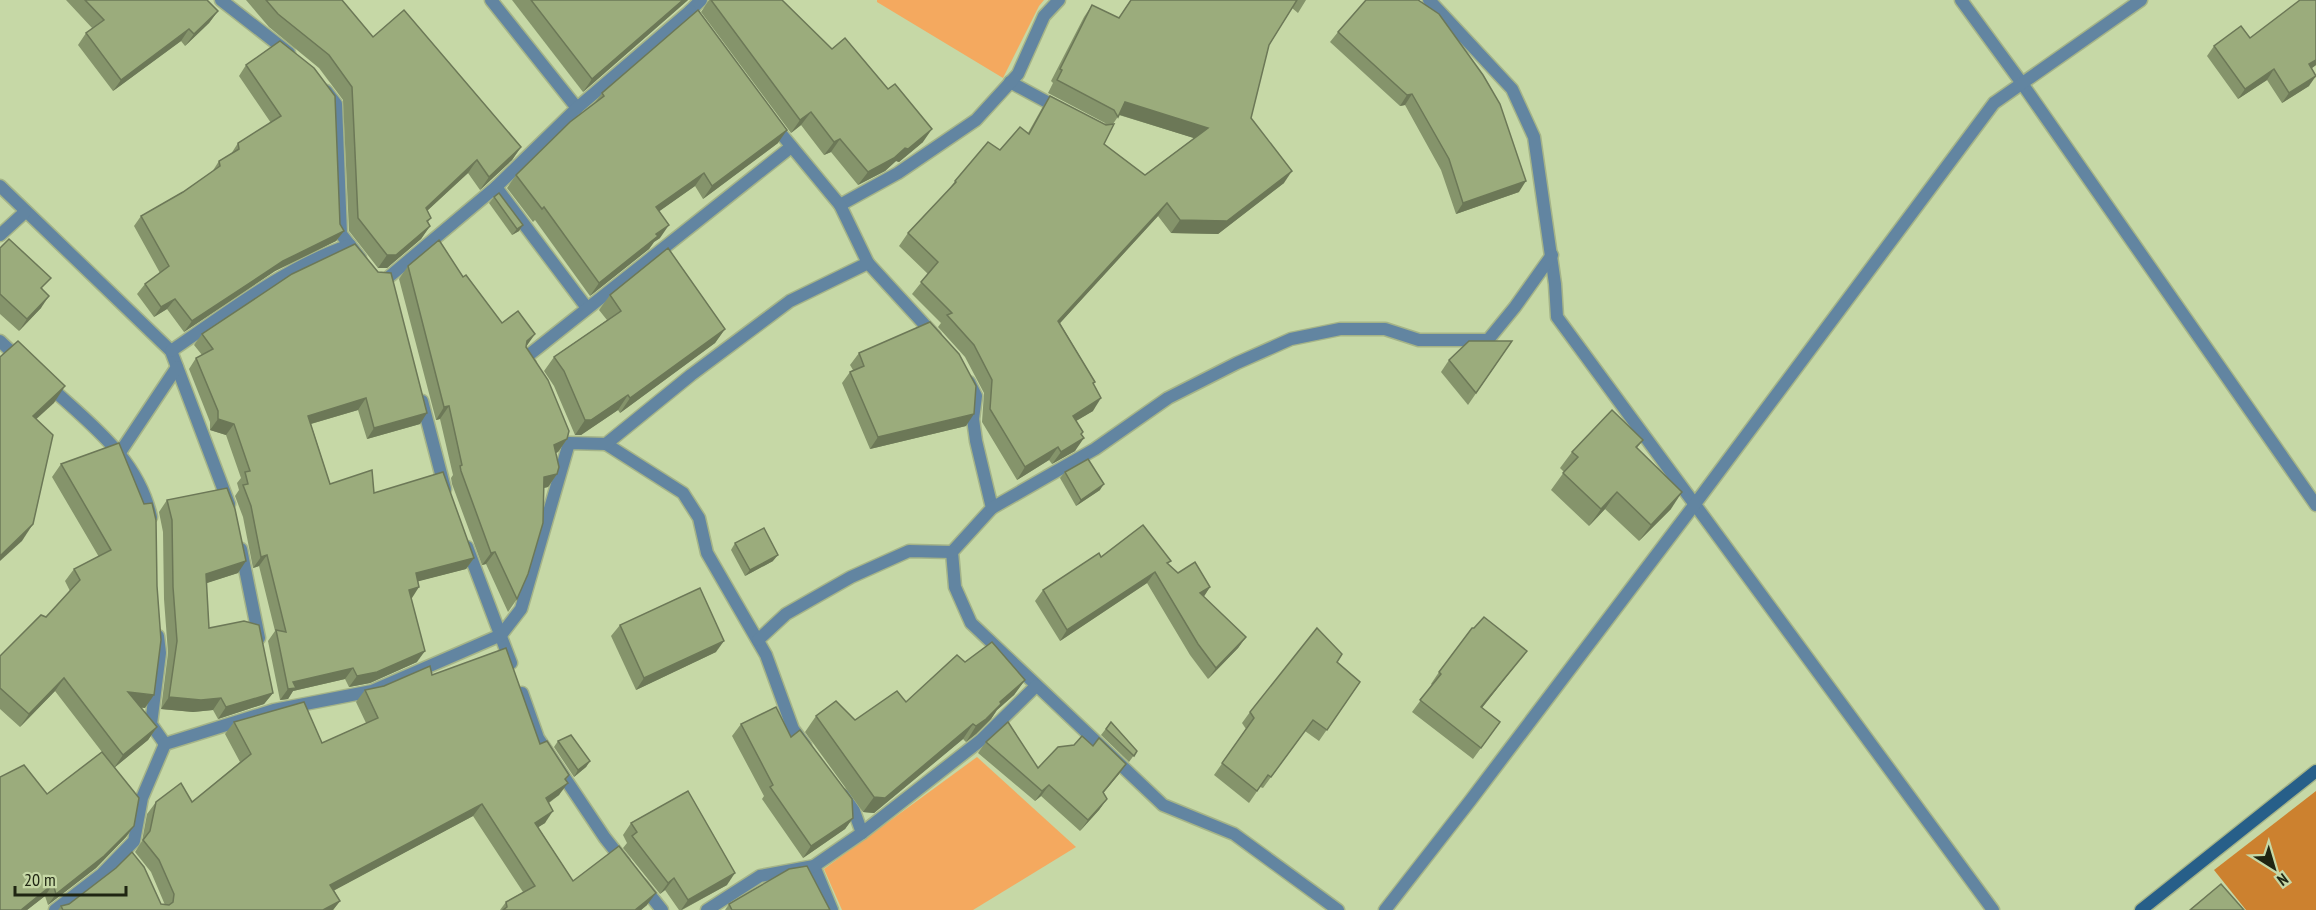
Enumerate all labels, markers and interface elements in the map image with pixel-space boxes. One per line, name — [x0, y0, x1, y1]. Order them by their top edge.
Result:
north arrow — [2244, 838, 2304, 898]
scale bar — [15, 859, 126, 897]
text: 20 m — [24, 868, 56, 891]
text: N — [2274, 869, 2292, 891]

